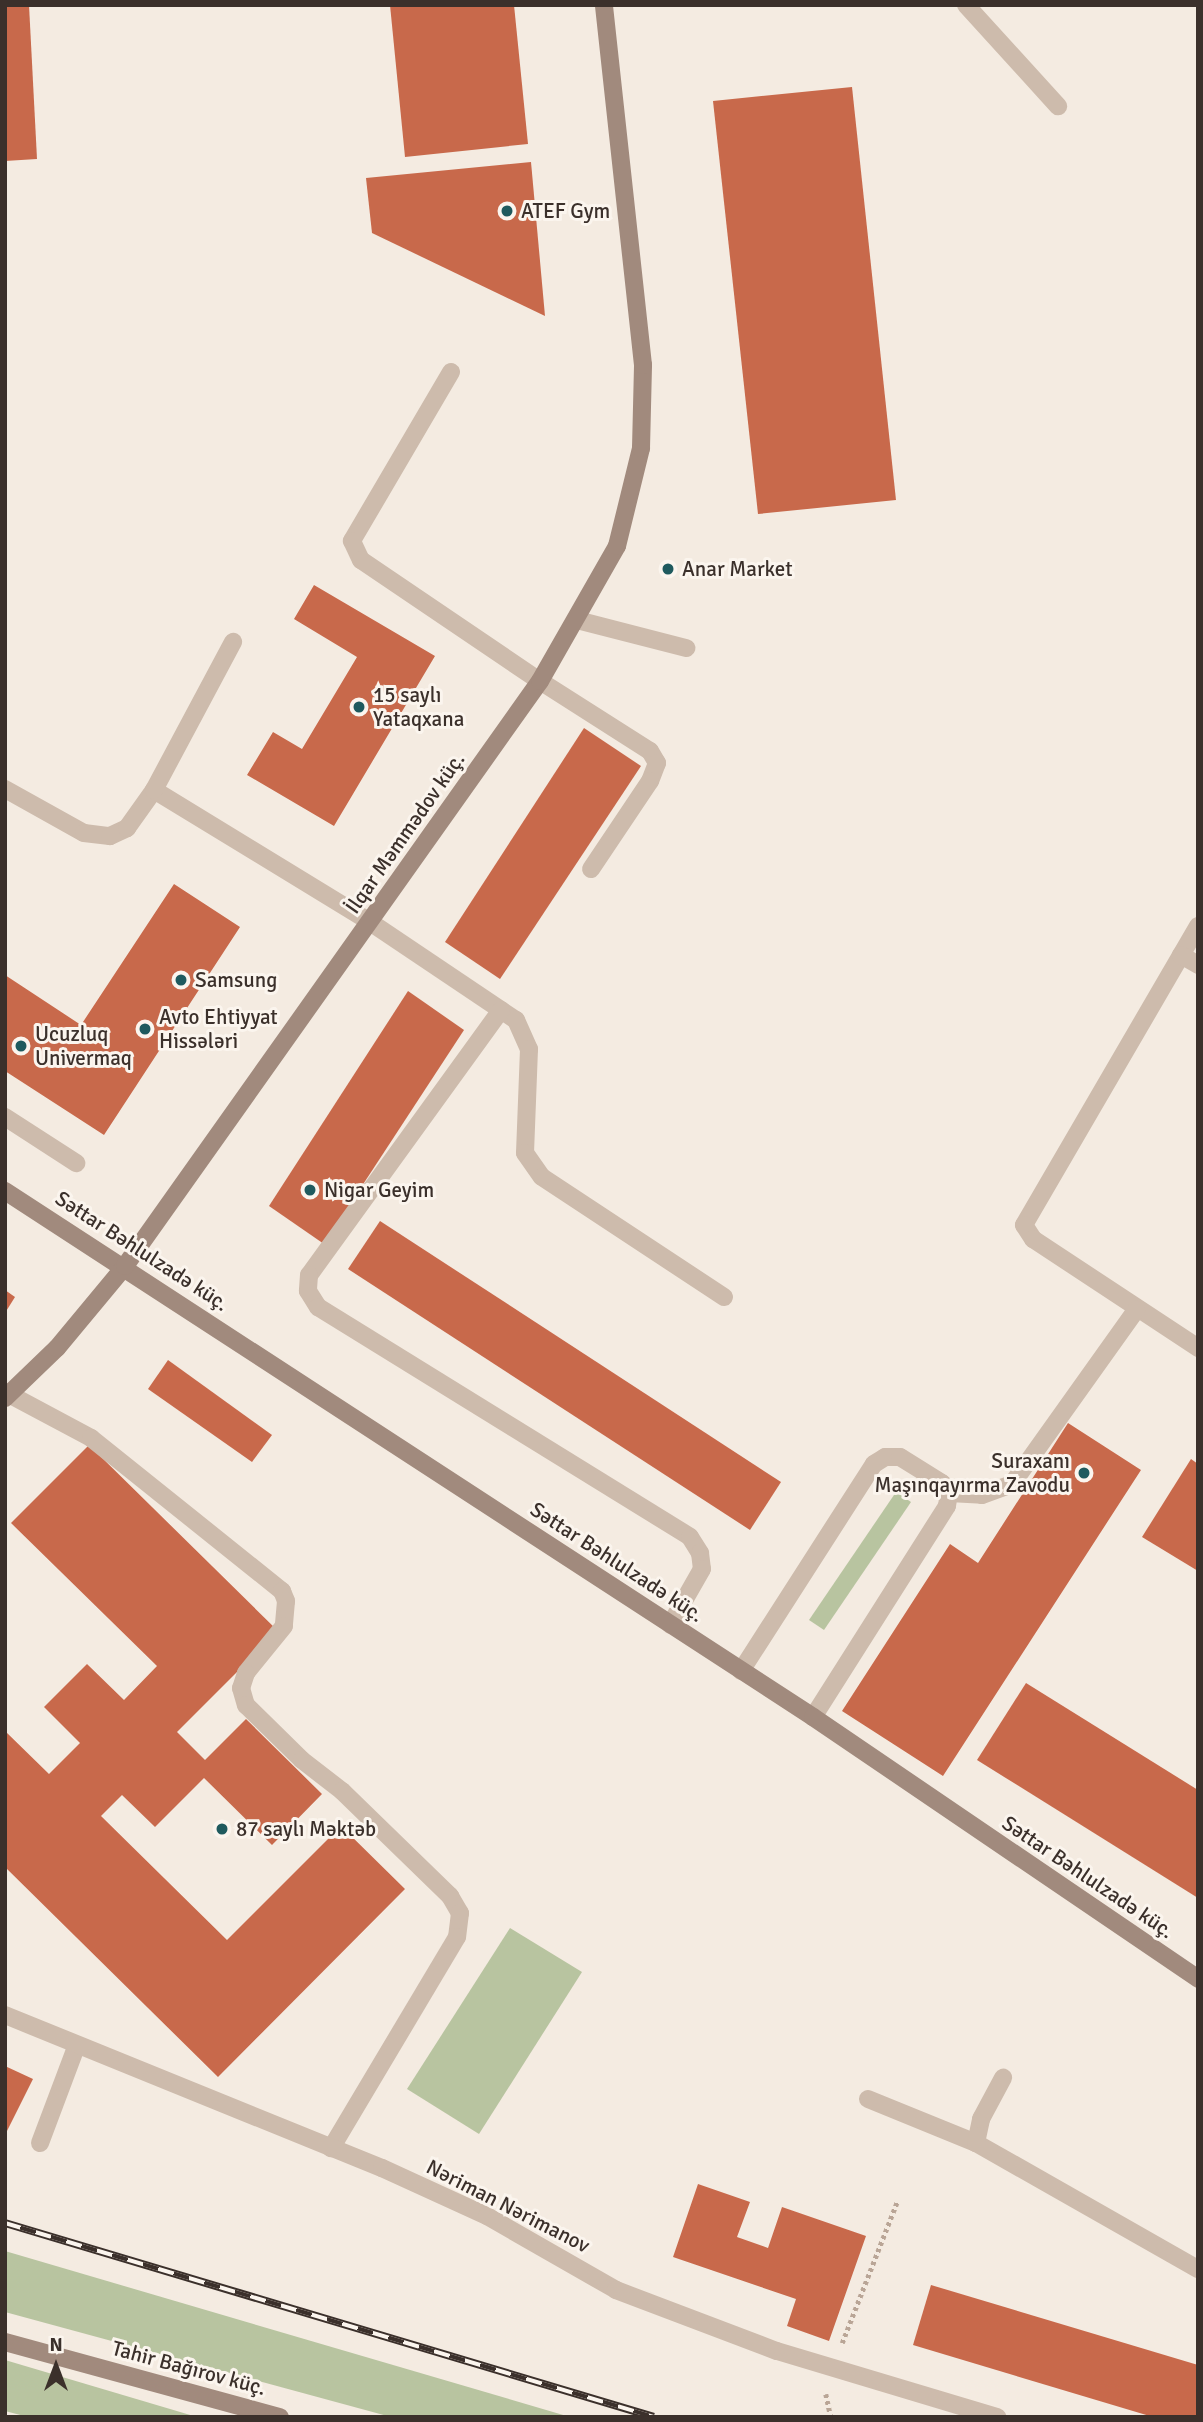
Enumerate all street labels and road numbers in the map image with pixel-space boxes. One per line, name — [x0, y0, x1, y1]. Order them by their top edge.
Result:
street label: İlqar Məmmədov küç. — [340, 748, 470, 918]
street label: Səttar Bəhlulzadə küç. — [51, 1186, 233, 1316]
street label: Səttar Bəhlulzadə küç. — [526, 1497, 708, 1627]
street label: Səttar Bəhlulzadə küç. — [997, 1810, 1179, 1944]
street label: Nəriman Nərimanov — [422, 2154, 594, 2258]
street label: Tahir Bağırov küç. — [109, 2335, 269, 2401]

